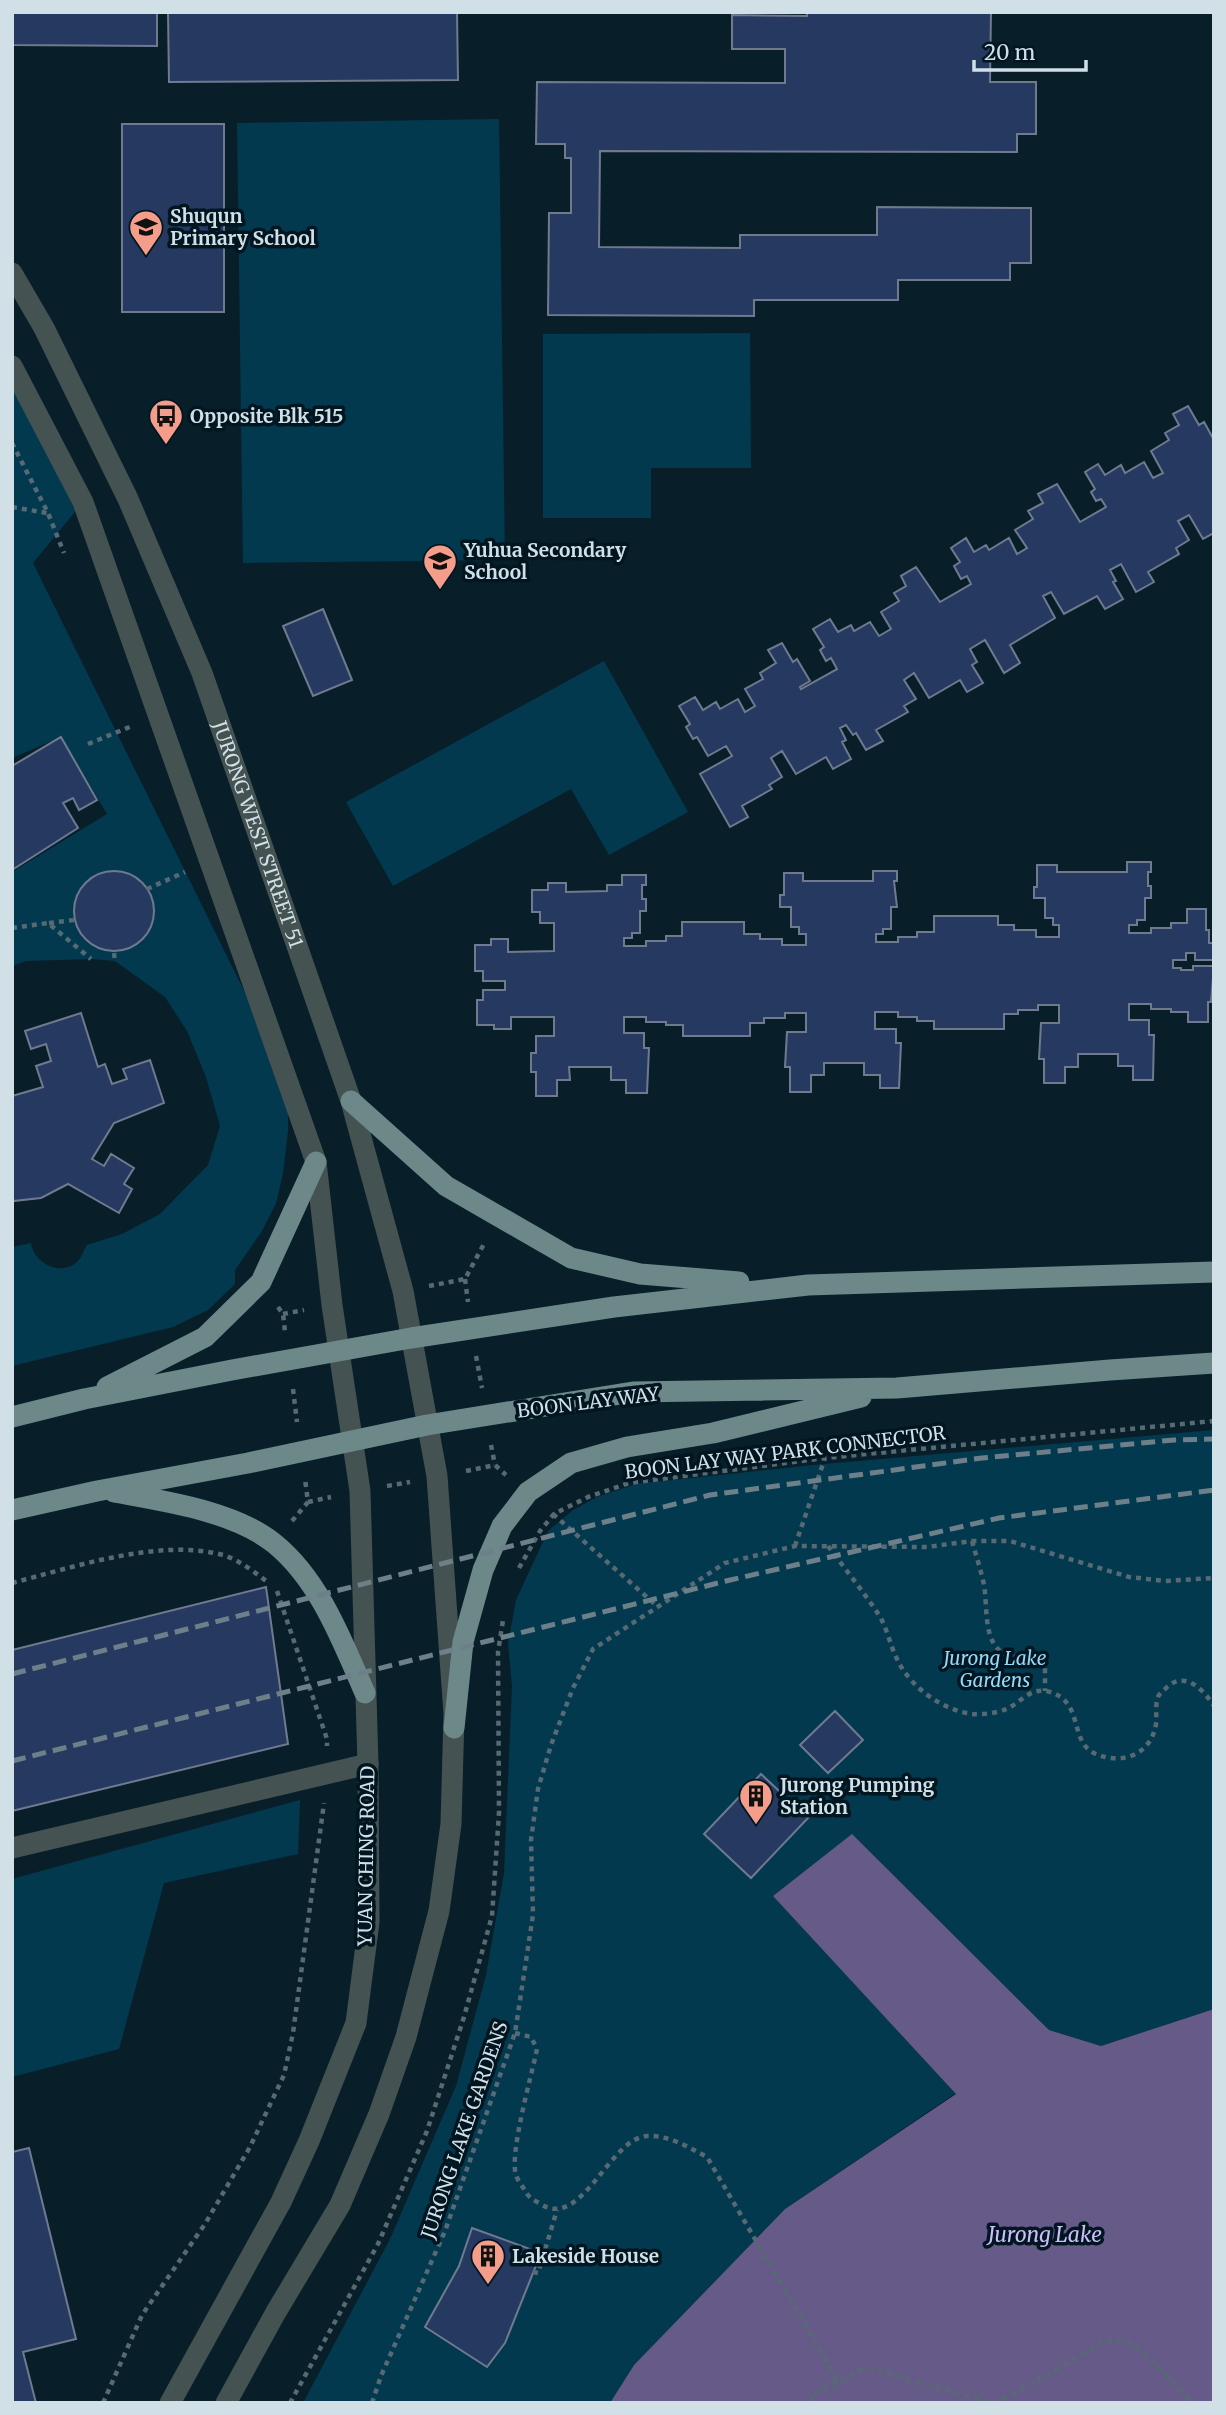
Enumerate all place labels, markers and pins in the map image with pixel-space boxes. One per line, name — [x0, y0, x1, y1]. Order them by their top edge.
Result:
place label: Shuqun Primary School — [170, 204, 316, 250]
school or university icon: Shuqun Primary School — [127, 208, 165, 257]
bus stop icon: Opposite Blk 515 — [147, 397, 185, 446]
place label: Opposite Blk 515 — [190, 404, 343, 428]
place label: Yuhua Secondary School — [463, 538, 627, 584]
school or university icon: Yuhua Secondary School — [421, 542, 459, 591]
place label: Jurong Pumping Station — [779, 1773, 935, 1819]
building icon: Jurong Pumping Station — [737, 1777, 775, 1826]
building icon: Lakeside House — [469, 2237, 507, 2286]
place label: Lakeside House — [512, 2244, 659, 2268]

